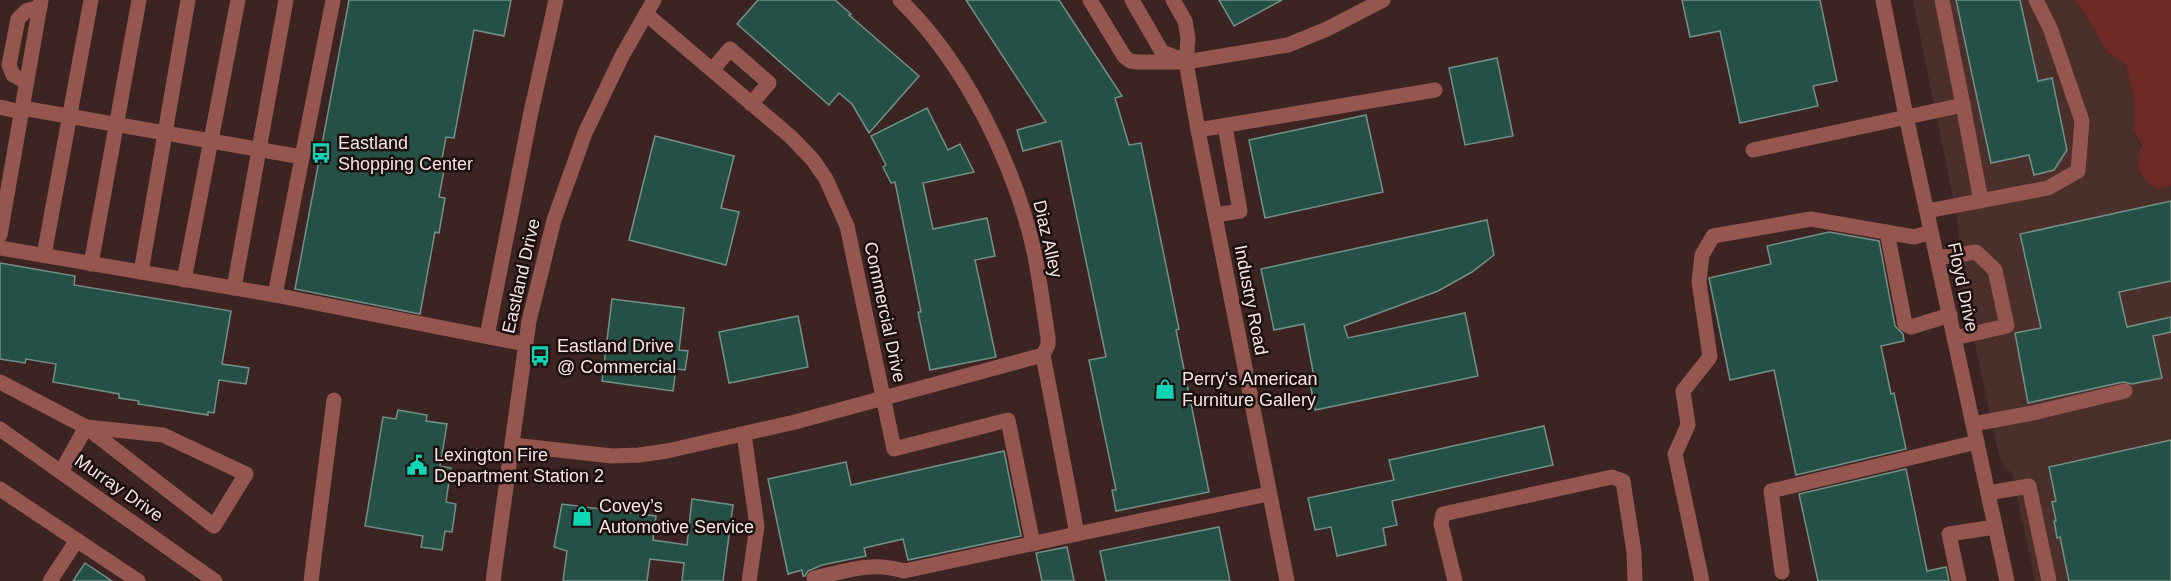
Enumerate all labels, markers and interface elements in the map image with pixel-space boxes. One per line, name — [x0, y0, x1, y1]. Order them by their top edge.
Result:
place label: Eastland Shopping Center — [338, 133, 473, 174]
bus stop icon: Eastland Shopping Center — [309, 141, 333, 165]
street label: Diaz Alley — [1029, 198, 1067, 280]
street label: Eastland Drive — [498, 217, 544, 335]
street label: Commercial Drive — [860, 240, 910, 384]
street label: Floyd Drive — [1944, 240, 1982, 334]
street label: Industry Road — [1230, 243, 1272, 357]
place label: Eastland Drive @ Commercial — [557, 336, 676, 377]
bus stop icon: Eastland Drive @ Commercial — [528, 344, 552, 368]
place label: Perry's American Furniture Gallery — [1182, 369, 1317, 410]
shop icon: Perry's American Furniture Gallery — [1153, 377, 1177, 401]
place label: Lexington Fire Department Station 2 — [434, 445, 604, 486]
street label: Murray Drive — [71, 450, 167, 526]
public building icon: Lexington Fire Department Station 2 — [405, 453, 429, 477]
place label: Covey’s Automotive Service — [599, 496, 754, 537]
shop icon: Covey’s Automotive Service — [570, 504, 594, 528]

